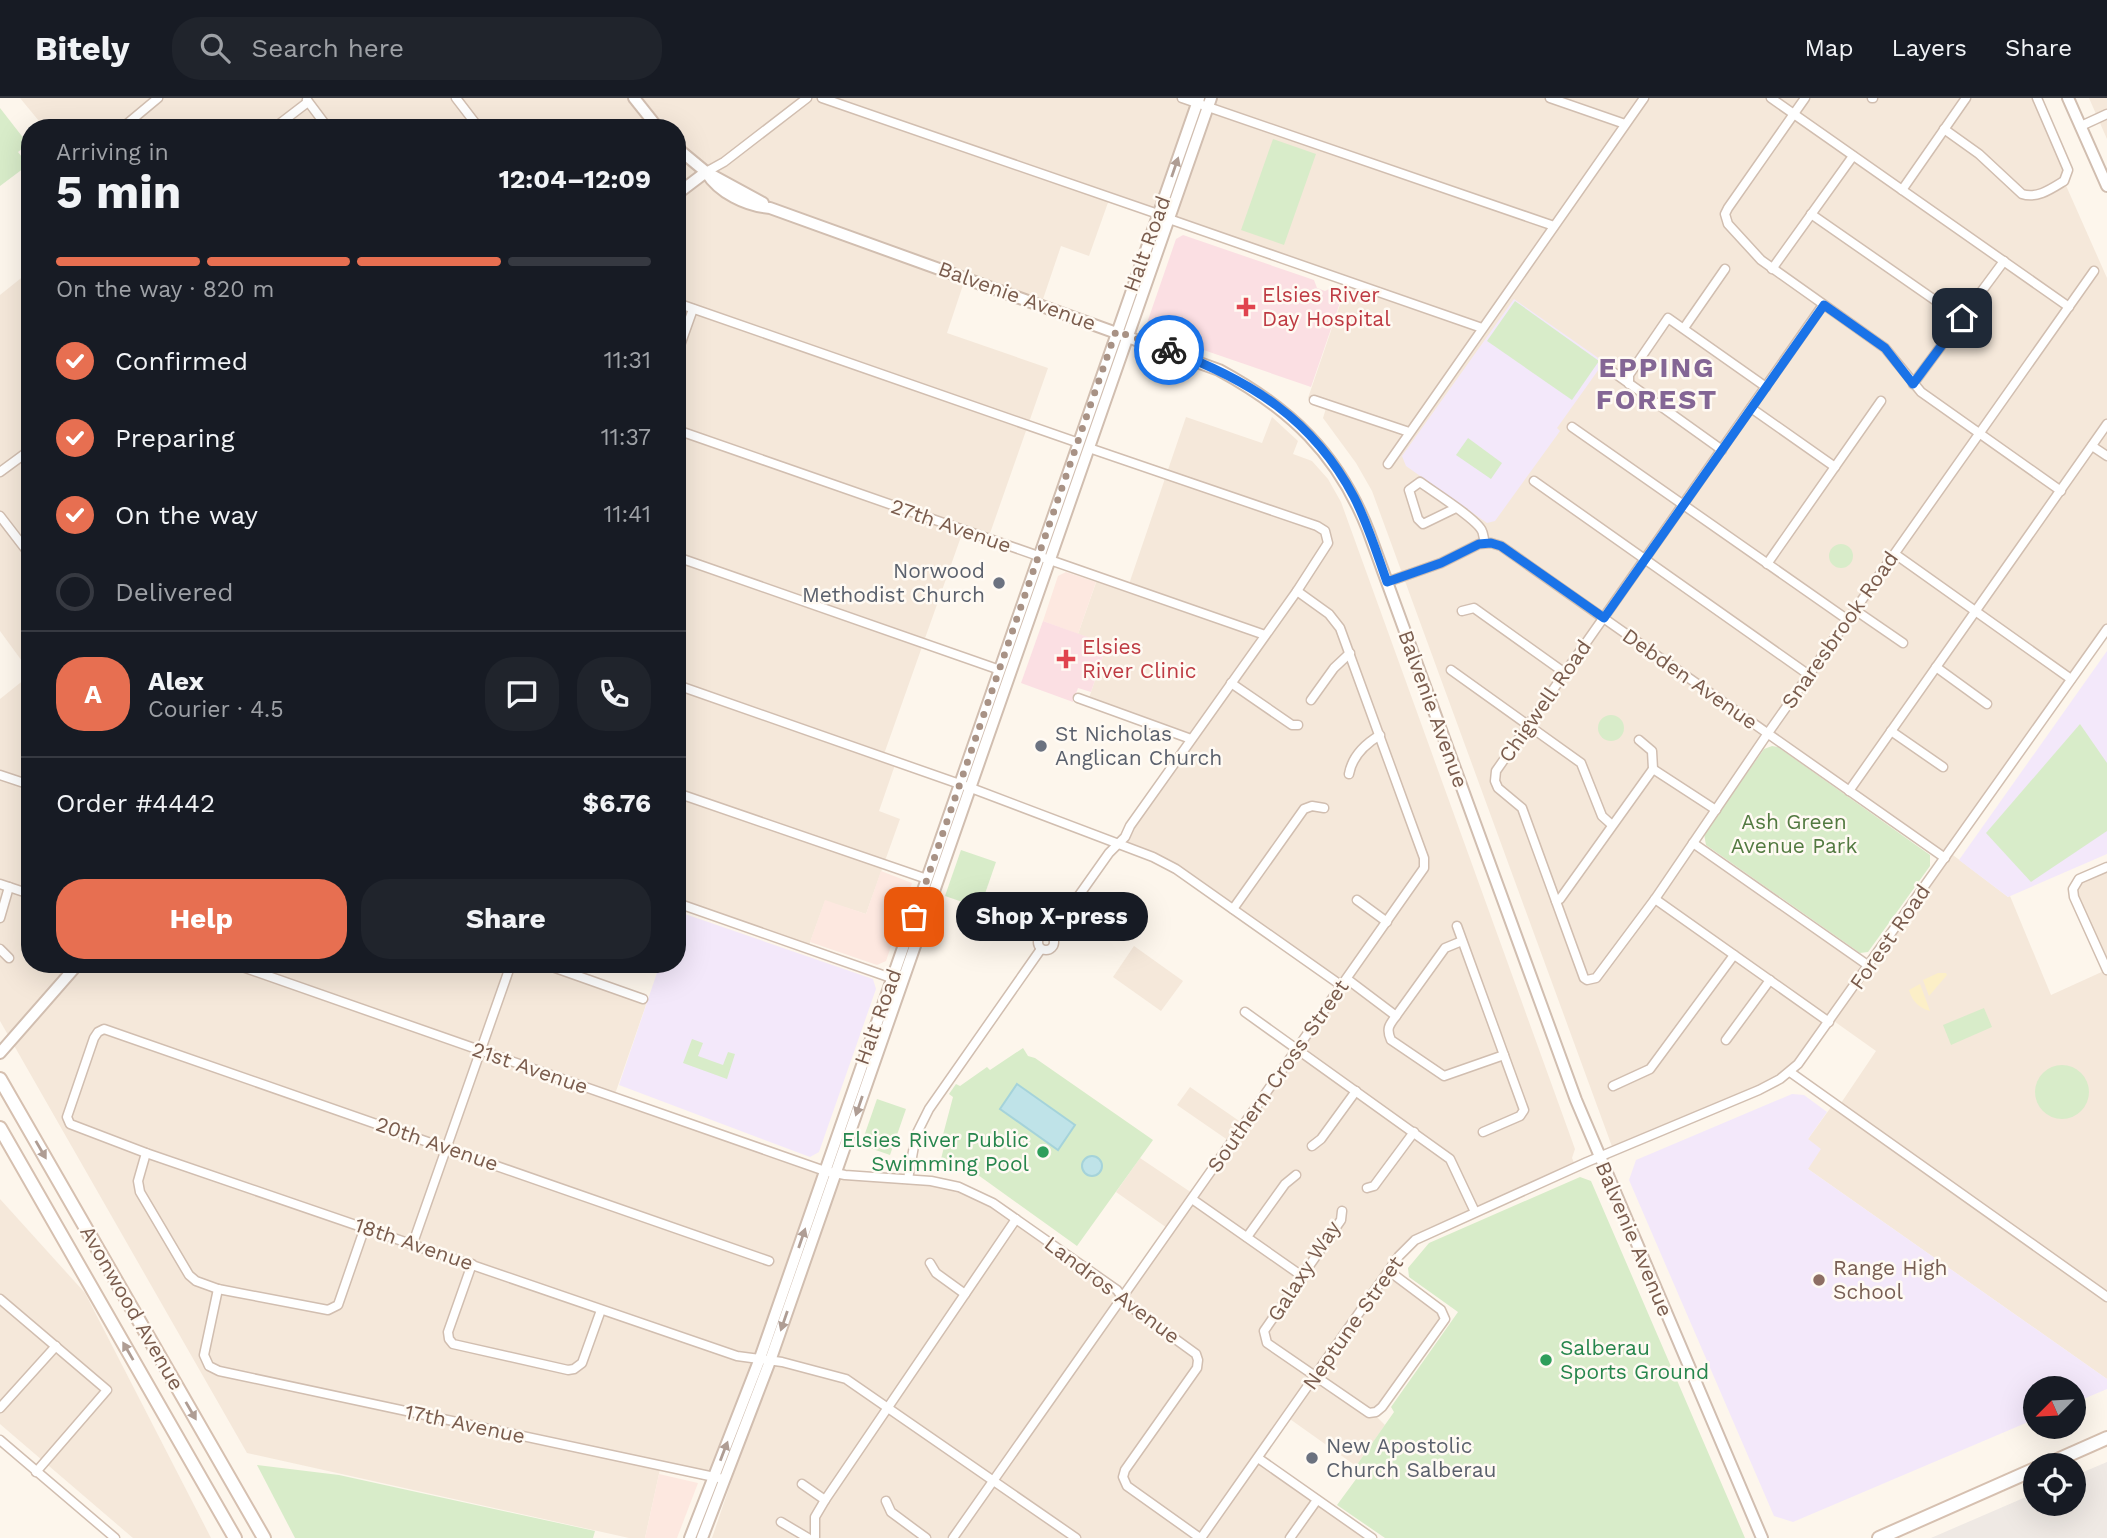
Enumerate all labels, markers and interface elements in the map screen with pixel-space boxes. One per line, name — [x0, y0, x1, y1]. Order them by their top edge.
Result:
search box — [172, 17, 662, 80]
text: Bitely — [35, 29, 130, 68]
icon: search — [196, 29, 234, 67]
text: Search here — [252, 33, 404, 63]
text: Map — [1805, 34, 1853, 62]
text: Layers — [1891, 34, 1967, 62]
text: Share — [2005, 34, 2072, 62]
text: Arriving in — [56, 139, 169, 166]
one-way arrow — [1170, 156, 1181, 177]
text: 12:04–12:09 — [499, 164, 651, 194]
text: 5 min — [56, 165, 181, 219]
street label: Halt Road — [1118, 192, 1175, 295]
street label: Balvenie Avenue — [935, 255, 1099, 336]
text: On the way · 820 m — [56, 276, 274, 303]
place label: Elsies River Day Hospital — [1262, 282, 1391, 331]
pin — [1932, 288, 1992, 348]
marker: Elsies River Day Hospital — [1236, 297, 1256, 317]
icon: home — [1943, 299, 1981, 337]
courier — [1134, 315, 1204, 385]
icon: bike — [1150, 331, 1188, 369]
icon: check — [56, 342, 94, 380]
text: Confirmed — [115, 346, 248, 376]
text: 11:31 — [604, 347, 651, 374]
district label: EPPING FOREST — [1596, 351, 1718, 416]
icon: check — [56, 419, 94, 457]
text: Preparing — [115, 423, 235, 453]
text: 11:37 — [601, 424, 651, 451]
street label: 27th Avenue — [888, 493, 1015, 558]
icon: check — [56, 496, 94, 534]
text: On the way — [115, 500, 258, 530]
text: 11:41 — [604, 501, 651, 528]
street label: Snaresbrook Road — [1776, 546, 1903, 713]
place label: Norwood Methodist Church — [802, 558, 985, 607]
marker: Norwood Methodist Church — [991, 575, 1007, 591]
text: Delivered — [115, 577, 234, 607]
street label: Debden Avenue — [1618, 623, 1763, 735]
street label: Balvenie Avenue — [1393, 627, 1474, 791]
place label: Elsies River Clinic — [1082, 634, 1197, 683]
street label: Chigwell Road — [1493, 635, 1596, 767]
marker: Elsies River Clinic — [1056, 649, 1076, 669]
button: chat — [485, 657, 559, 731]
button: phone — [577, 657, 651, 731]
text: Alex — [148, 666, 204, 696]
text: A — [84, 679, 102, 709]
text: Courier · 4.5 — [148, 696, 284, 723]
place label: St Nicholas Anglican Church — [1055, 721, 1222, 770]
marker: St Nicholas Anglican Church — [1033, 738, 1049, 754]
text: Order #4442 — [56, 788, 215, 818]
text: $6.76 — [583, 788, 651, 818]
park label: Ash Green Avenue Park — [1731, 809, 1857, 858]
button: Help — [56, 879, 347, 959]
button: Share — [361, 879, 651, 959]
street label: Forest Road — [1844, 879, 1935, 994]
pin — [884, 887, 944, 947]
callout: Shop X-press — [956, 892, 1148, 942]
icon: bag — [895, 898, 933, 936]
text: Shop X-press — [976, 903, 1128, 930]
street label: Halt Road — [849, 965, 906, 1068]
street label: Southern Cross Street — [1202, 974, 1354, 1177]
street label: 21st Avenue — [469, 1036, 591, 1099]
one-way arrow — [853, 1096, 864, 1117]
street label: 20th Avenue — [373, 1111, 502, 1176]
place label: Elsies River Public Swimming Pool — [842, 1127, 1030, 1176]
one-way arrow — [35, 1140, 47, 1160]
marker: Elsies River Public Swimming Pool — [1035, 1144, 1051, 1160]
street label: Balvenie Avenue — [1591, 1158, 1678, 1320]
street label: 18th Avenue — [352, 1212, 477, 1275]
street label: Galaxy Way — [1262, 1216, 1345, 1326]
street label: Avonwood Avenue — [75, 1221, 190, 1394]
one-way arrow — [797, 1227, 808, 1248]
street label: Landros Avenue — [1040, 1231, 1185, 1349]
street label: Neptune Street — [1297, 1251, 1408, 1394]
place label: Range High School — [1833, 1255, 1947, 1304]
marker: Range High School — [1811, 1272, 1827, 1288]
one-way arrow — [778, 1311, 789, 1332]
place label: Salberau Sports Ground — [1560, 1335, 1709, 1384]
one-way arrow — [122, 1342, 134, 1361]
marker: Salberau Sports Ground — [1538, 1352, 1554, 1368]
north arrow — [2023, 1376, 2086, 1438]
map controls — [2023, 1376, 2086, 1516]
street label: 17th Avenue — [403, 1399, 528, 1448]
one-way arrow — [185, 1401, 197, 1420]
place label: New Apostolic Church Salberau — [1326, 1433, 1496, 1482]
one-way arrow — [718, 1441, 729, 1462]
marker: New Apostolic Church Salberau — [1304, 1450, 1320, 1466]
button: locate — [2023, 1453, 2086, 1516]

